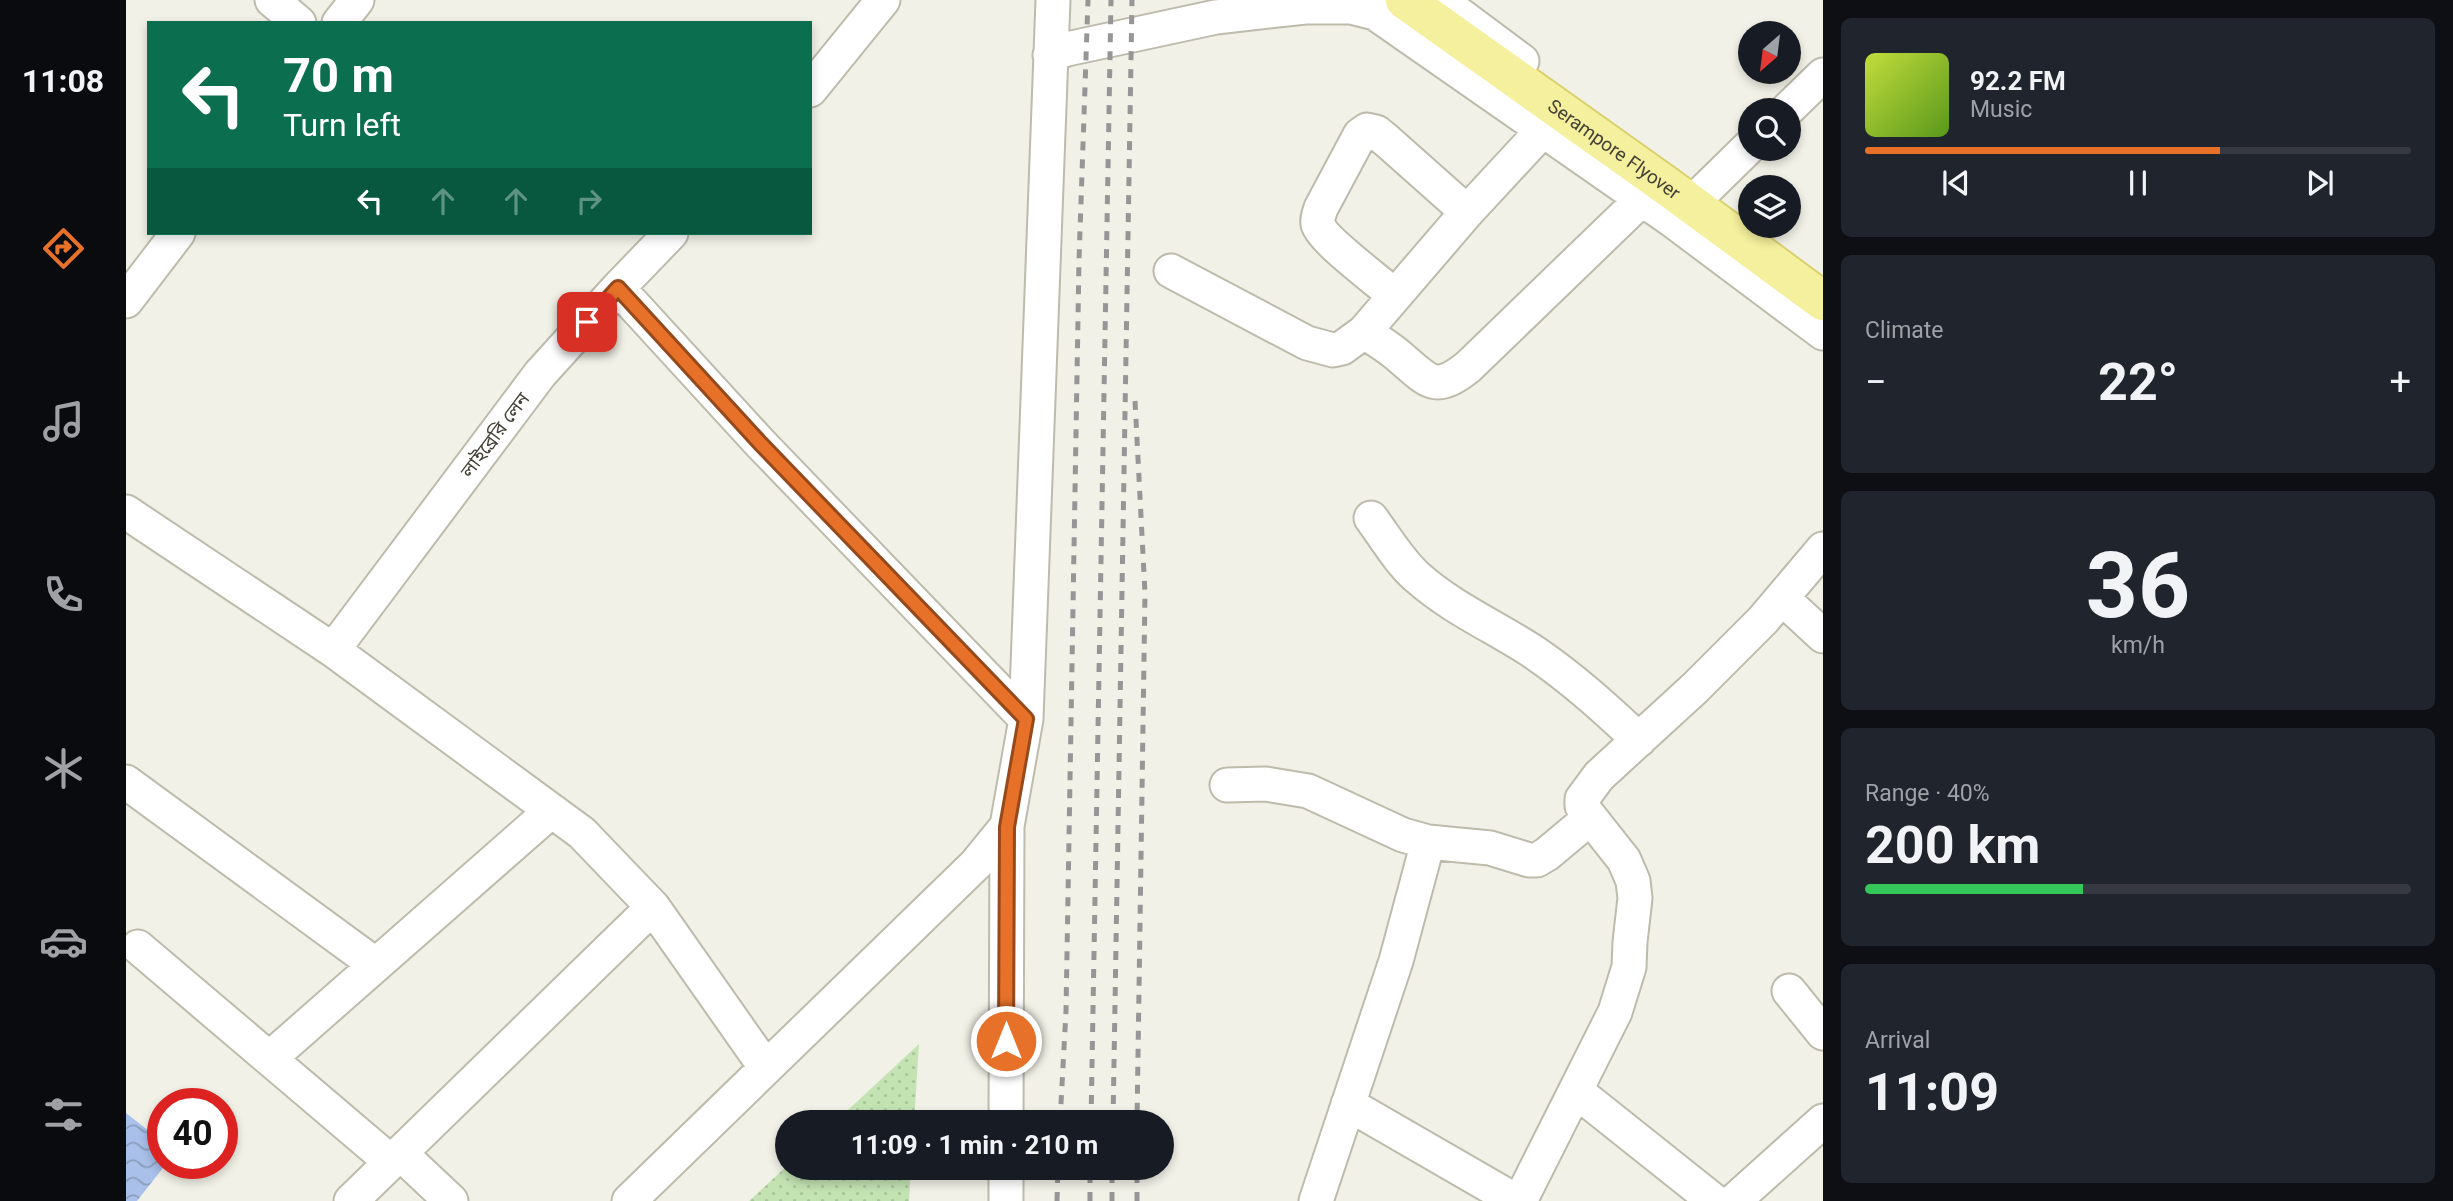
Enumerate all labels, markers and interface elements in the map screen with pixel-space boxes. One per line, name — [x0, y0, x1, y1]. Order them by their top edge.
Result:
north arrow — [1738, 21, 1801, 84]
map controls — [1738, 21, 1801, 238]
text: 70 m — [283, 47, 394, 104]
icon: left — [168, 49, 259, 140]
text: 11:08 — [22, 62, 104, 100]
text: 92.2 FM — [1970, 66, 2066, 96]
street label: Serampore Flyover — [1544, 94, 1686, 204]
text: Music — [1970, 96, 2032, 123]
button: search — [1738, 98, 1801, 161]
text: Turn left — [283, 106, 401, 144]
icon: previous — [1937, 164, 1975, 202]
icon: pause — [2119, 164, 2157, 202]
icon: next — [2301, 164, 2339, 202]
button: layers — [1738, 175, 1801, 238]
icon: left — [351, 182, 389, 220]
icon: ahead — [424, 182, 462, 220]
icon: ahead — [497, 182, 535, 220]
icon: right — [570, 182, 608, 220]
icon: directions — [39, 224, 88, 273]
pin — [557, 292, 617, 352]
icon: arrive — [568, 303, 606, 341]
text: Climate — [1865, 317, 1944, 344]
text: 22° — [2098, 352, 2178, 413]
text: − — [1865, 360, 1887, 404]
text: + — [2389, 360, 2411, 404]
street label: লাইব্রেরি লেন — [455, 388, 535, 483]
icon: music — [39, 397, 88, 446]
text: 36 — [2086, 533, 2190, 639]
icon: phone — [39, 570, 88, 619]
text: km/h — [2111, 632, 2165, 659]
icon: climate — [39, 744, 88, 793]
text: Range · 40% — [1865, 780, 1990, 807]
text: 200 km — [1865, 815, 2040, 876]
icon: car — [39, 917, 88, 966]
position arrow — [969, 1004, 1043, 1078]
text: Arrival — [1865, 1027, 1930, 1054]
text: 11:09 — [1865, 1062, 1999, 1123]
speed limit sign: 40 — [147, 1088, 238, 1179]
icon: filters — [39, 1090, 88, 1139]
text: 11:09 · 1 min · 210 m — [851, 1130, 1098, 1160]

